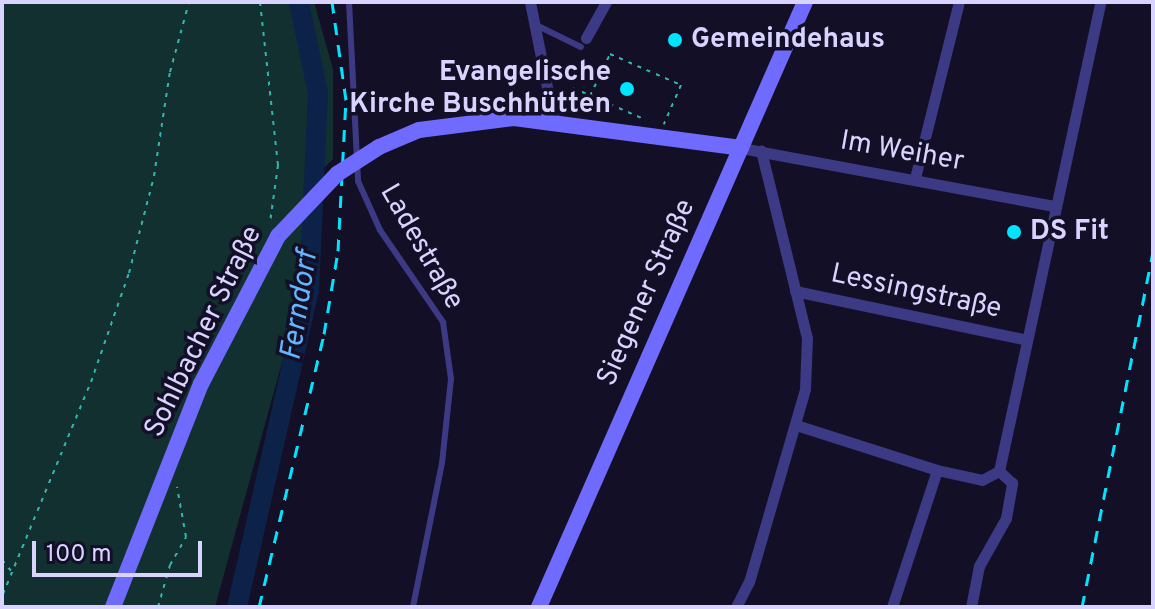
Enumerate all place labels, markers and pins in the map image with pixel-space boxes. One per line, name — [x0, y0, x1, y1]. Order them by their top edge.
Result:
place label: Gemeindehaus — [691, 23, 885, 57]
marker: Gemeindehaus — [666, 31, 684, 49]
place label: Evangelische Kirche Buschhütten — [349, 56, 611, 122]
marker: Evangelische Kirche Buschhütten — [618, 80, 636, 98]
place label: DS Fit — [1030, 215, 1109, 249]
marker: DS Fit — [1005, 223, 1023, 241]

